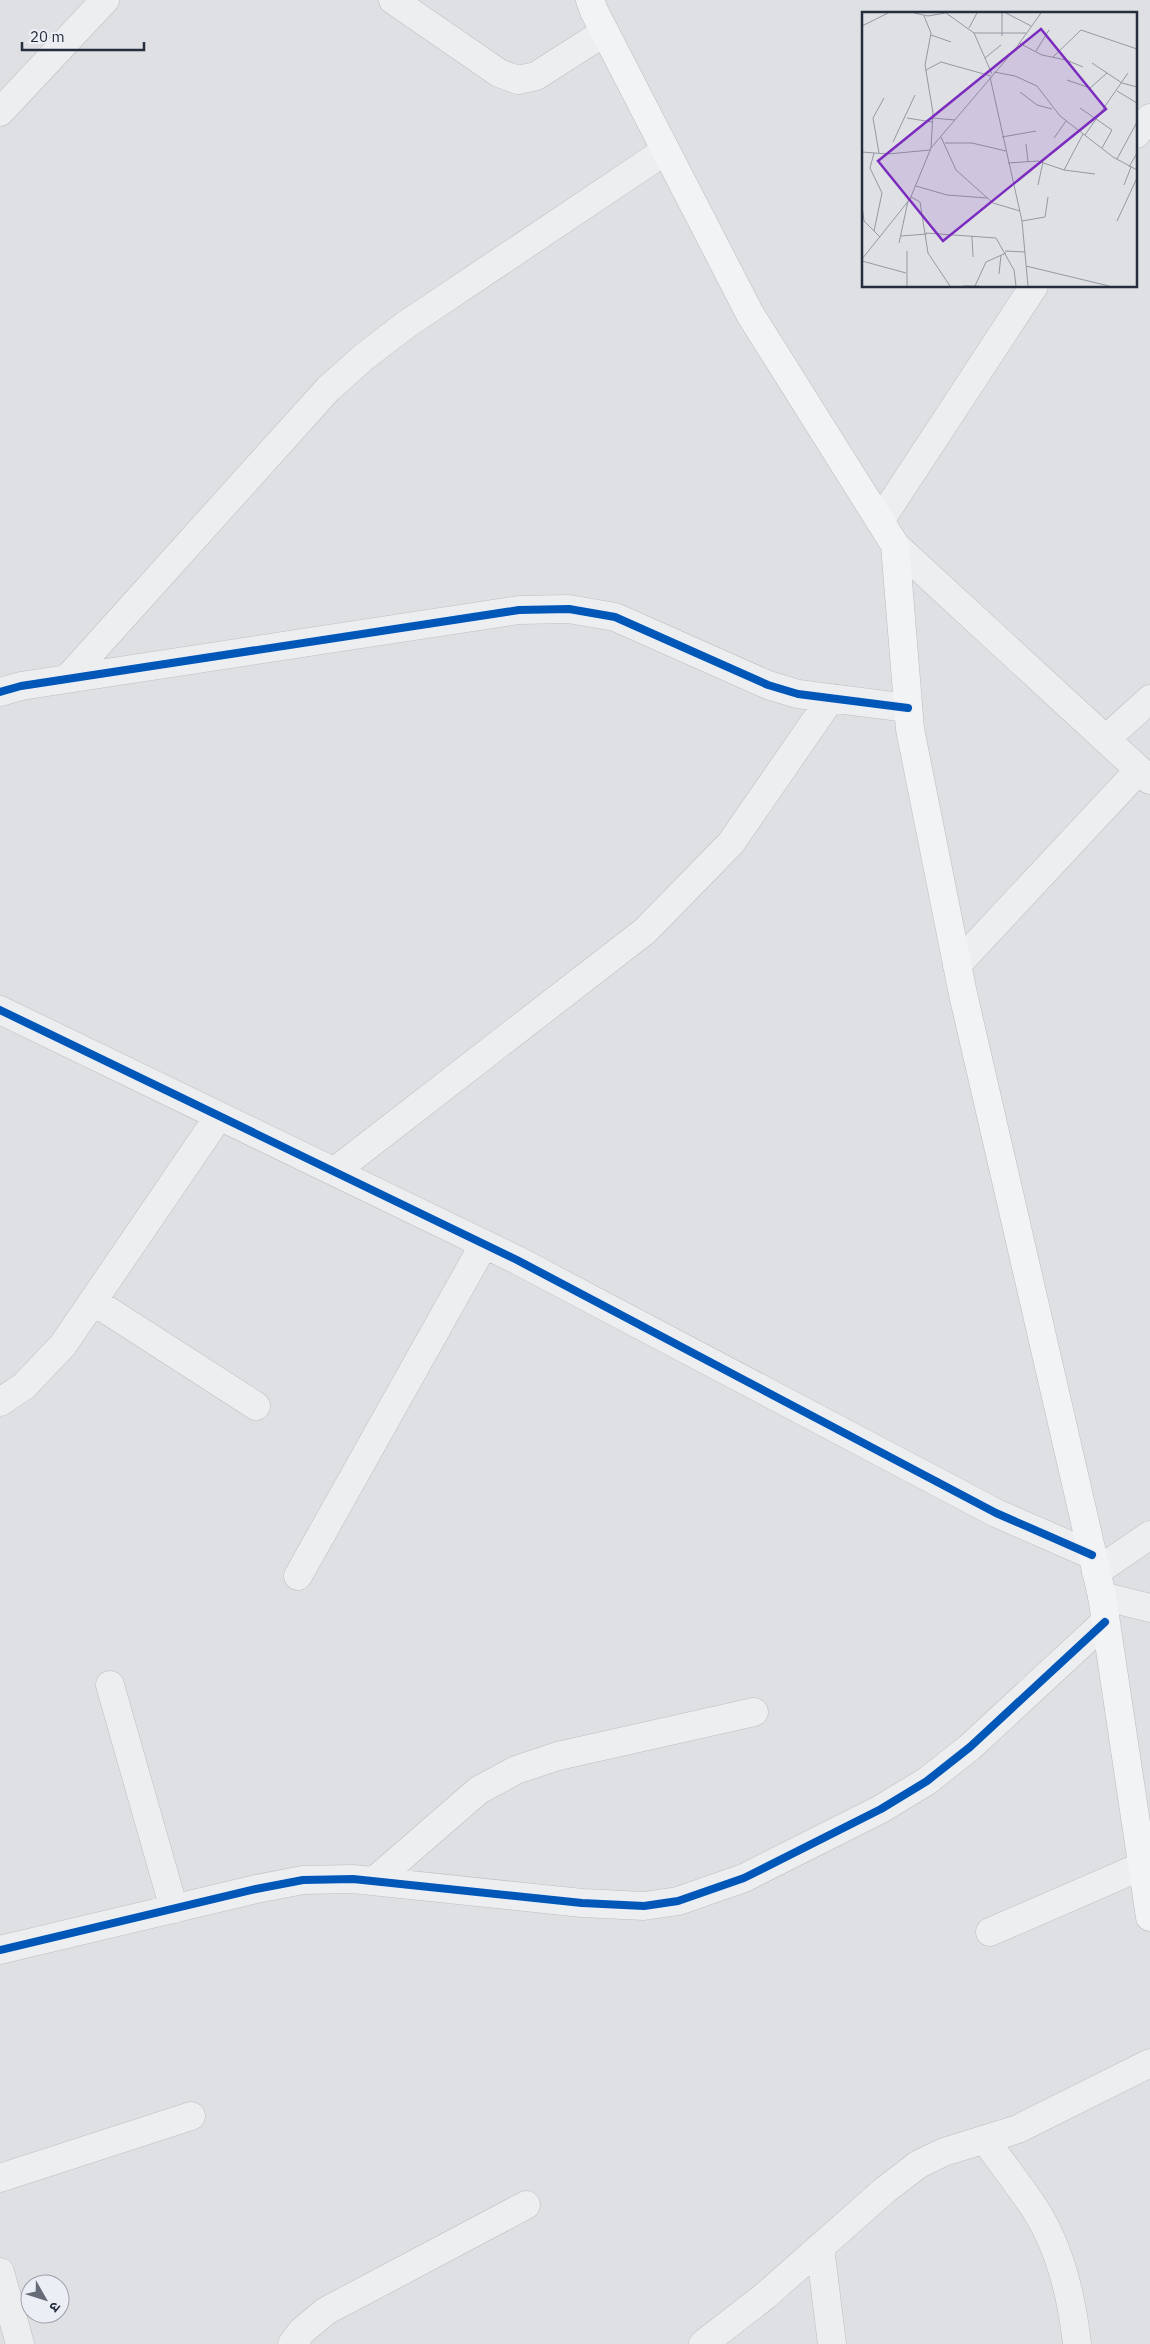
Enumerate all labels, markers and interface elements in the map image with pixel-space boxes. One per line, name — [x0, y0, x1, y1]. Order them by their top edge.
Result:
inset map — [862, 12, 1138, 288]
scale bar — [22, 20, 145, 52]
text: 20 m — [30, 27, 65, 46]
north arrow — [20, 2274, 70, 2324]
text: उ — [45, 2298, 65, 2317]

